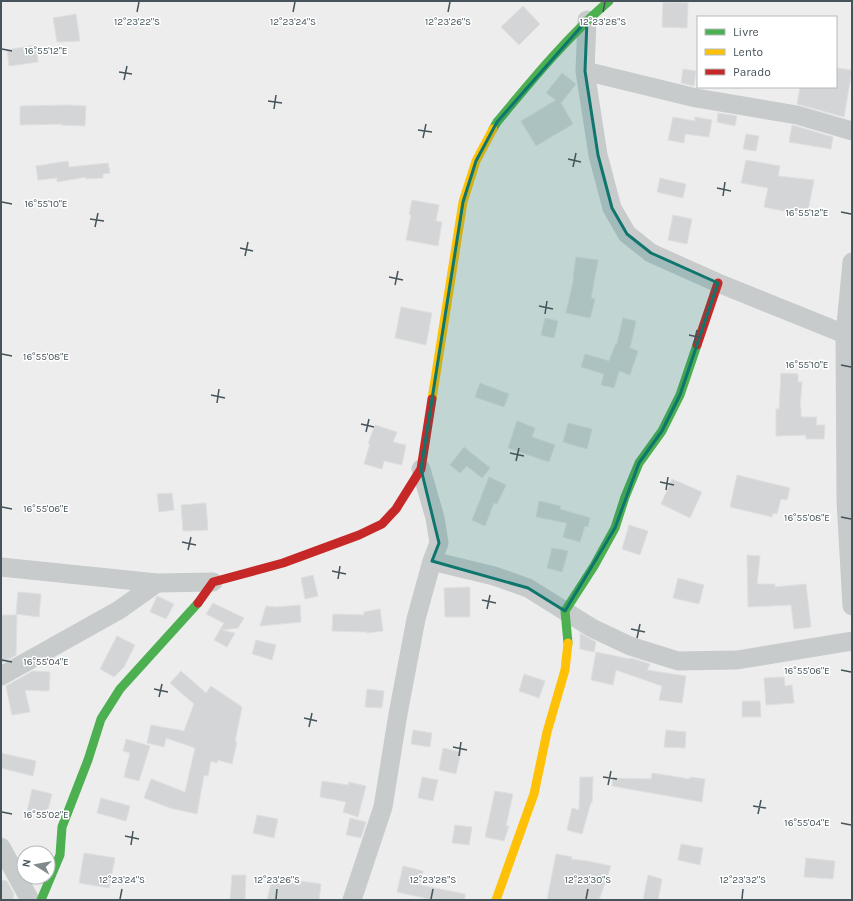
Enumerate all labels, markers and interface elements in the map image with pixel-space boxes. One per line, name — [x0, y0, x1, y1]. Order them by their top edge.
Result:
text: 12°23'22"S — [114, 16, 160, 28]
text: 12°23'24"S — [270, 16, 316, 28]
text: 12°23'26"S — [425, 16, 471, 28]
text: 12°23'28"S — [580, 16, 626, 28]
legend — [697, 16, 837, 88]
text: Livre — [733, 25, 759, 39]
text: 16°55'12"E — [25, 45, 67, 57]
text: Lento — [733, 45, 763, 59]
text: Parado — [733, 65, 771, 79]
text: 16°55'10"E — [25, 198, 68, 210]
text: 16°55'12"E — [786, 207, 828, 219]
text: 16°55'08"E — [23, 351, 69, 363]
text: 16°55'10"E — [786, 359, 829, 371]
text: 16°55'06"E — [23, 503, 69, 515]
text: 16°55'08"E — [784, 512, 830, 524]
text: 16°55'04"E — [23, 656, 69, 668]
text: 16°55'06"E — [784, 665, 830, 677]
text: 16°55'02"E — [23, 809, 69, 821]
text: 16°55'04"E — [784, 817, 830, 829]
north arrow — [16, 845, 56, 885]
text: N — [20, 858, 34, 868]
text: 12°23'24"S — [99, 874, 145, 886]
text: 12°23'26"S — [254, 874, 300, 886]
text: 12°23'28"S — [410, 874, 456, 886]
text: 12°23'30"S — [565, 874, 611, 886]
text: 12°23'32"S — [720, 874, 766, 886]

